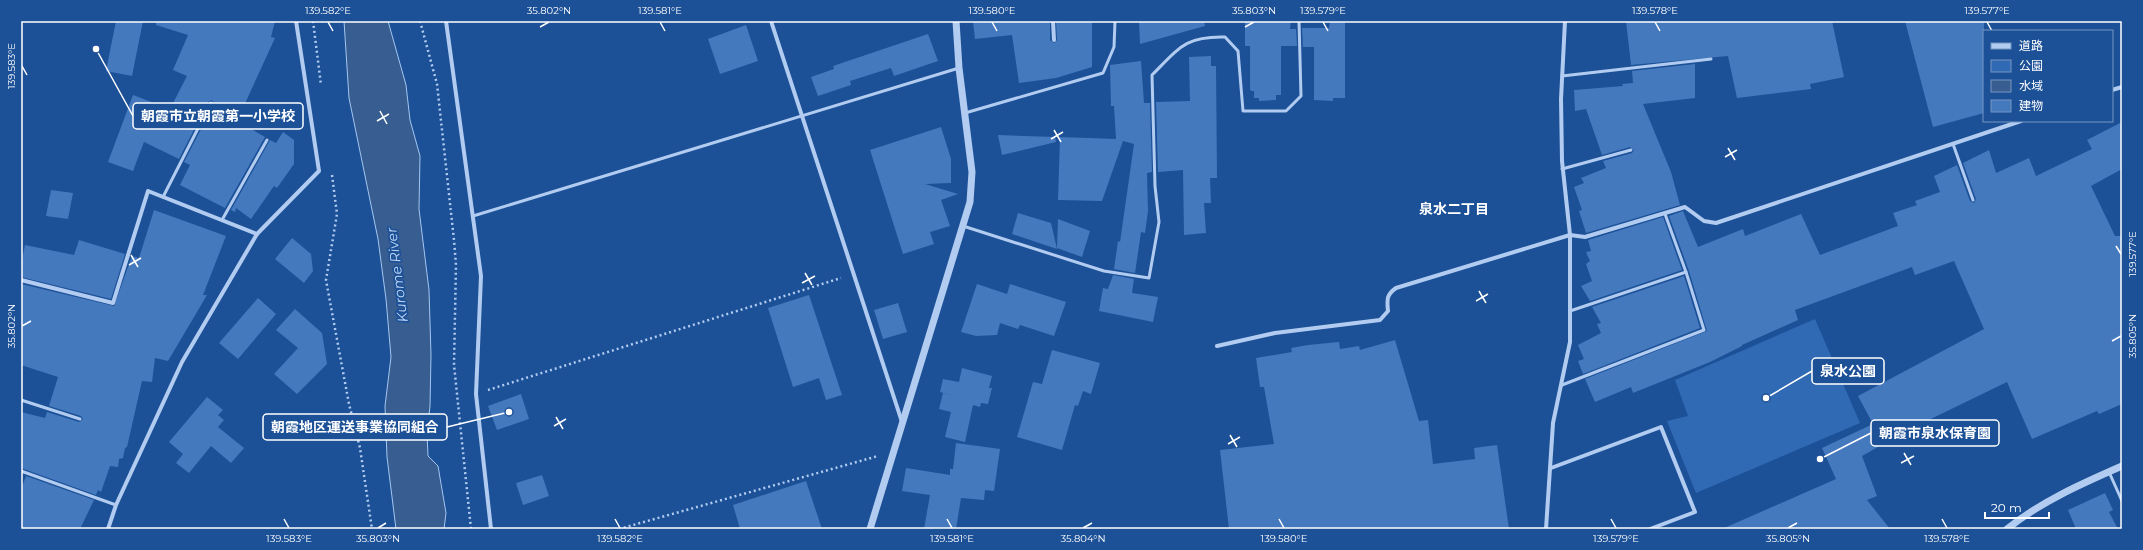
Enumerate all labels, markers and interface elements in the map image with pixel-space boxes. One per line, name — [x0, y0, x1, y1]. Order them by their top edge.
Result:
text: 139.582°E — [305, 4, 351, 17]
text: 35.802°N — [527, 4, 571, 17]
text: 139.581°E — [638, 4, 682, 17]
text: 139.580°E — [969, 4, 1016, 17]
text: 35.803°N — [1232, 4, 1276, 17]
text: 139.579°E — [1300, 4, 1346, 17]
text: 139.578°E — [1632, 4, 1678, 17]
text: 139.577°E — [1964, 4, 2010, 17]
legend — [1983, 30, 2113, 122]
text: 道路 — [2019, 38, 2043, 53]
text: 139.583°E — [5, 43, 18, 89]
text: 公園 — [2019, 58, 2043, 73]
text: 水域 — [2019, 78, 2043, 93]
text: 建物 — [2019, 98, 2043, 113]
callout: 朝霞市立朝霞第一小学校 — [133, 103, 303, 129]
text: 朝霞市立朝霞第一小学校 — [141, 107, 295, 125]
district label: 泉水二丁目 — [1419, 200, 1489, 218]
water label: Kurome River — [382, 226, 412, 324]
text: 139.577°E — [2126, 231, 2139, 277]
text: 35.802°N — [5, 304, 18, 348]
text: 35.805°N — [2126, 314, 2139, 358]
callout: 泉水公園 — [1812, 358, 1884, 384]
text: 泉水公園 — [1820, 362, 1876, 380]
callout: 朝霞地区運送事業協同組合 — [263, 414, 447, 440]
text: 朝霞地区運送事業協同組合 — [271, 418, 439, 436]
callout: 朝霞市泉水保育園 — [1871, 420, 1999, 446]
text: 朝霞市泉水保育園 — [1879, 424, 1991, 442]
scale bar — [1985, 494, 2049, 520]
text: 20 m — [1991, 500, 2022, 515]
text: 139.583°E — [266, 532, 312, 545]
text: 35.803°N — [356, 532, 400, 545]
text: 139.582°E — [597, 532, 643, 545]
text: 139.581°E — [930, 532, 974, 545]
text: 35.804°N — [1060, 532, 1106, 545]
text: 139.580°E — [1261, 532, 1308, 545]
text: 139.579°E — [1593, 532, 1639, 545]
text: 35.805°N — [1766, 532, 1810, 545]
text: 139.578°E — [1924, 532, 1970, 545]

